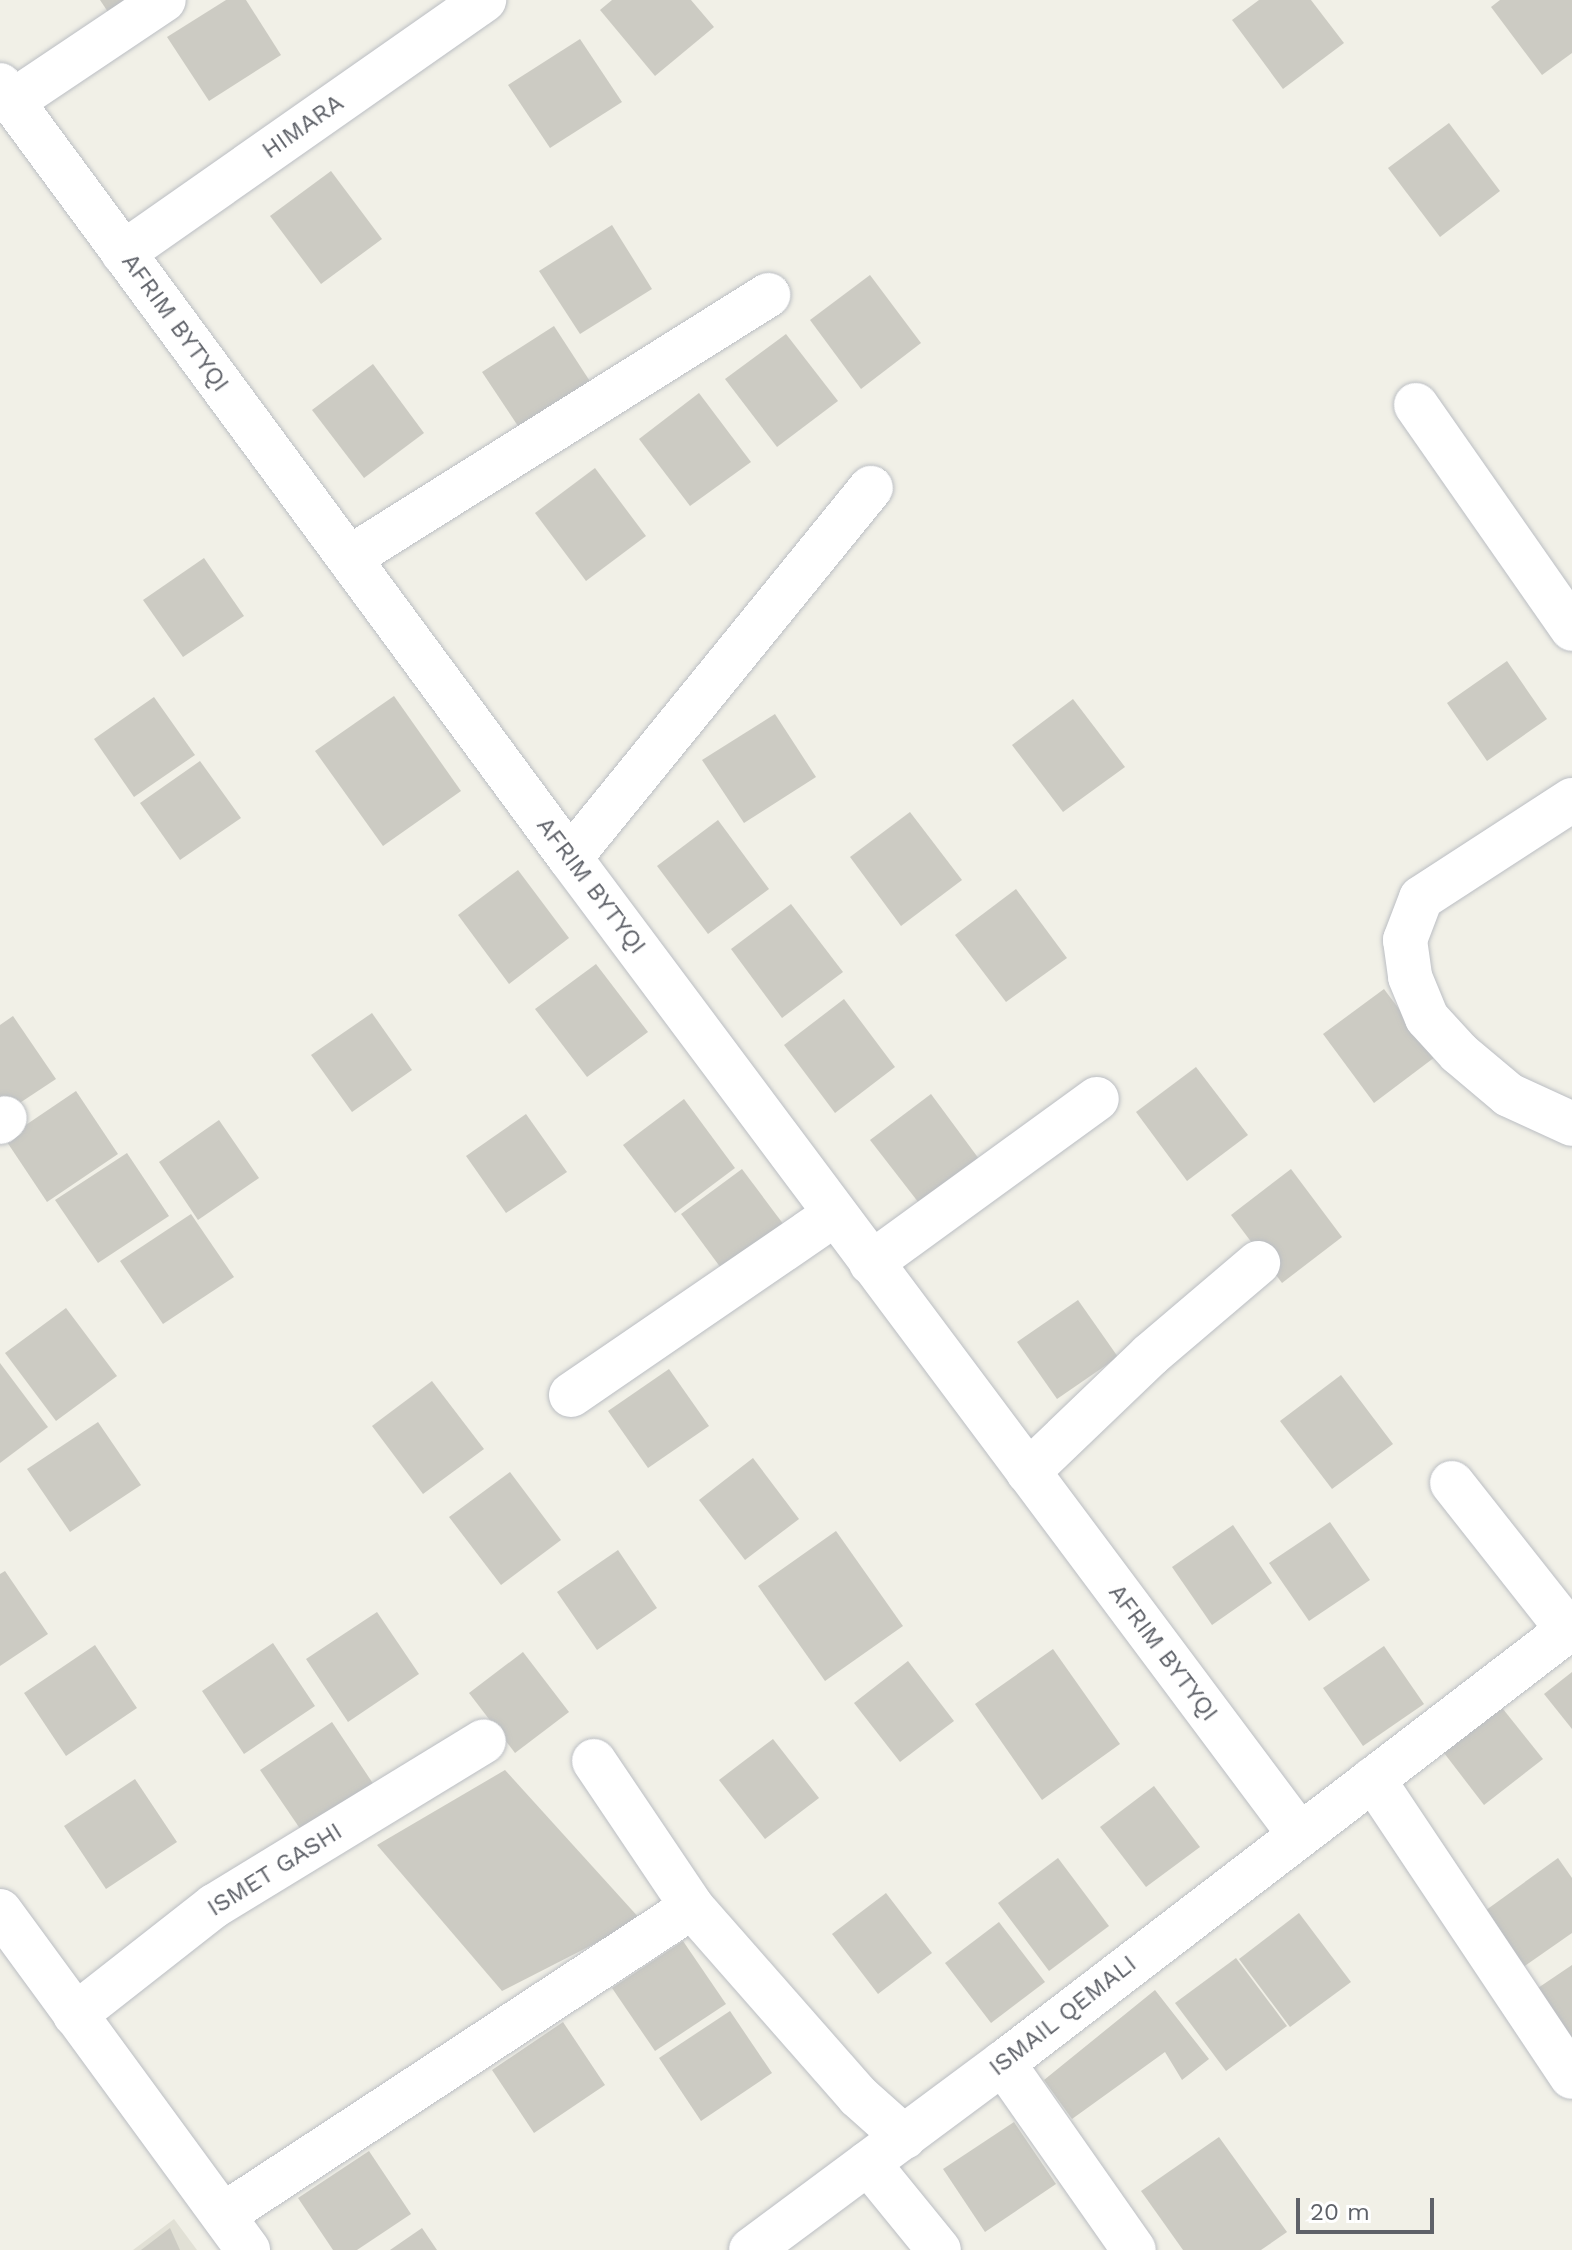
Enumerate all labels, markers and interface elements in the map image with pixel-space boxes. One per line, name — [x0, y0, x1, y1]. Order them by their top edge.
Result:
street label: HIMARA — [257, 89, 349, 165]
street label: AFRIM BYTYQI — [115, 248, 235, 398]
street label: AFRIM BYTYQI — [530, 812, 652, 960]
street label: AFRIM BYTYQI — [1102, 1579, 1224, 1727]
street label: ISMET GASHI — [202, 1817, 348, 1923]
street label: ISMAIL QEMALI — [983, 1949, 1143, 2083]
scale bar — [1300, 2182, 1438, 2232]
text: 20 m — [1310, 2198, 1370, 2226]

